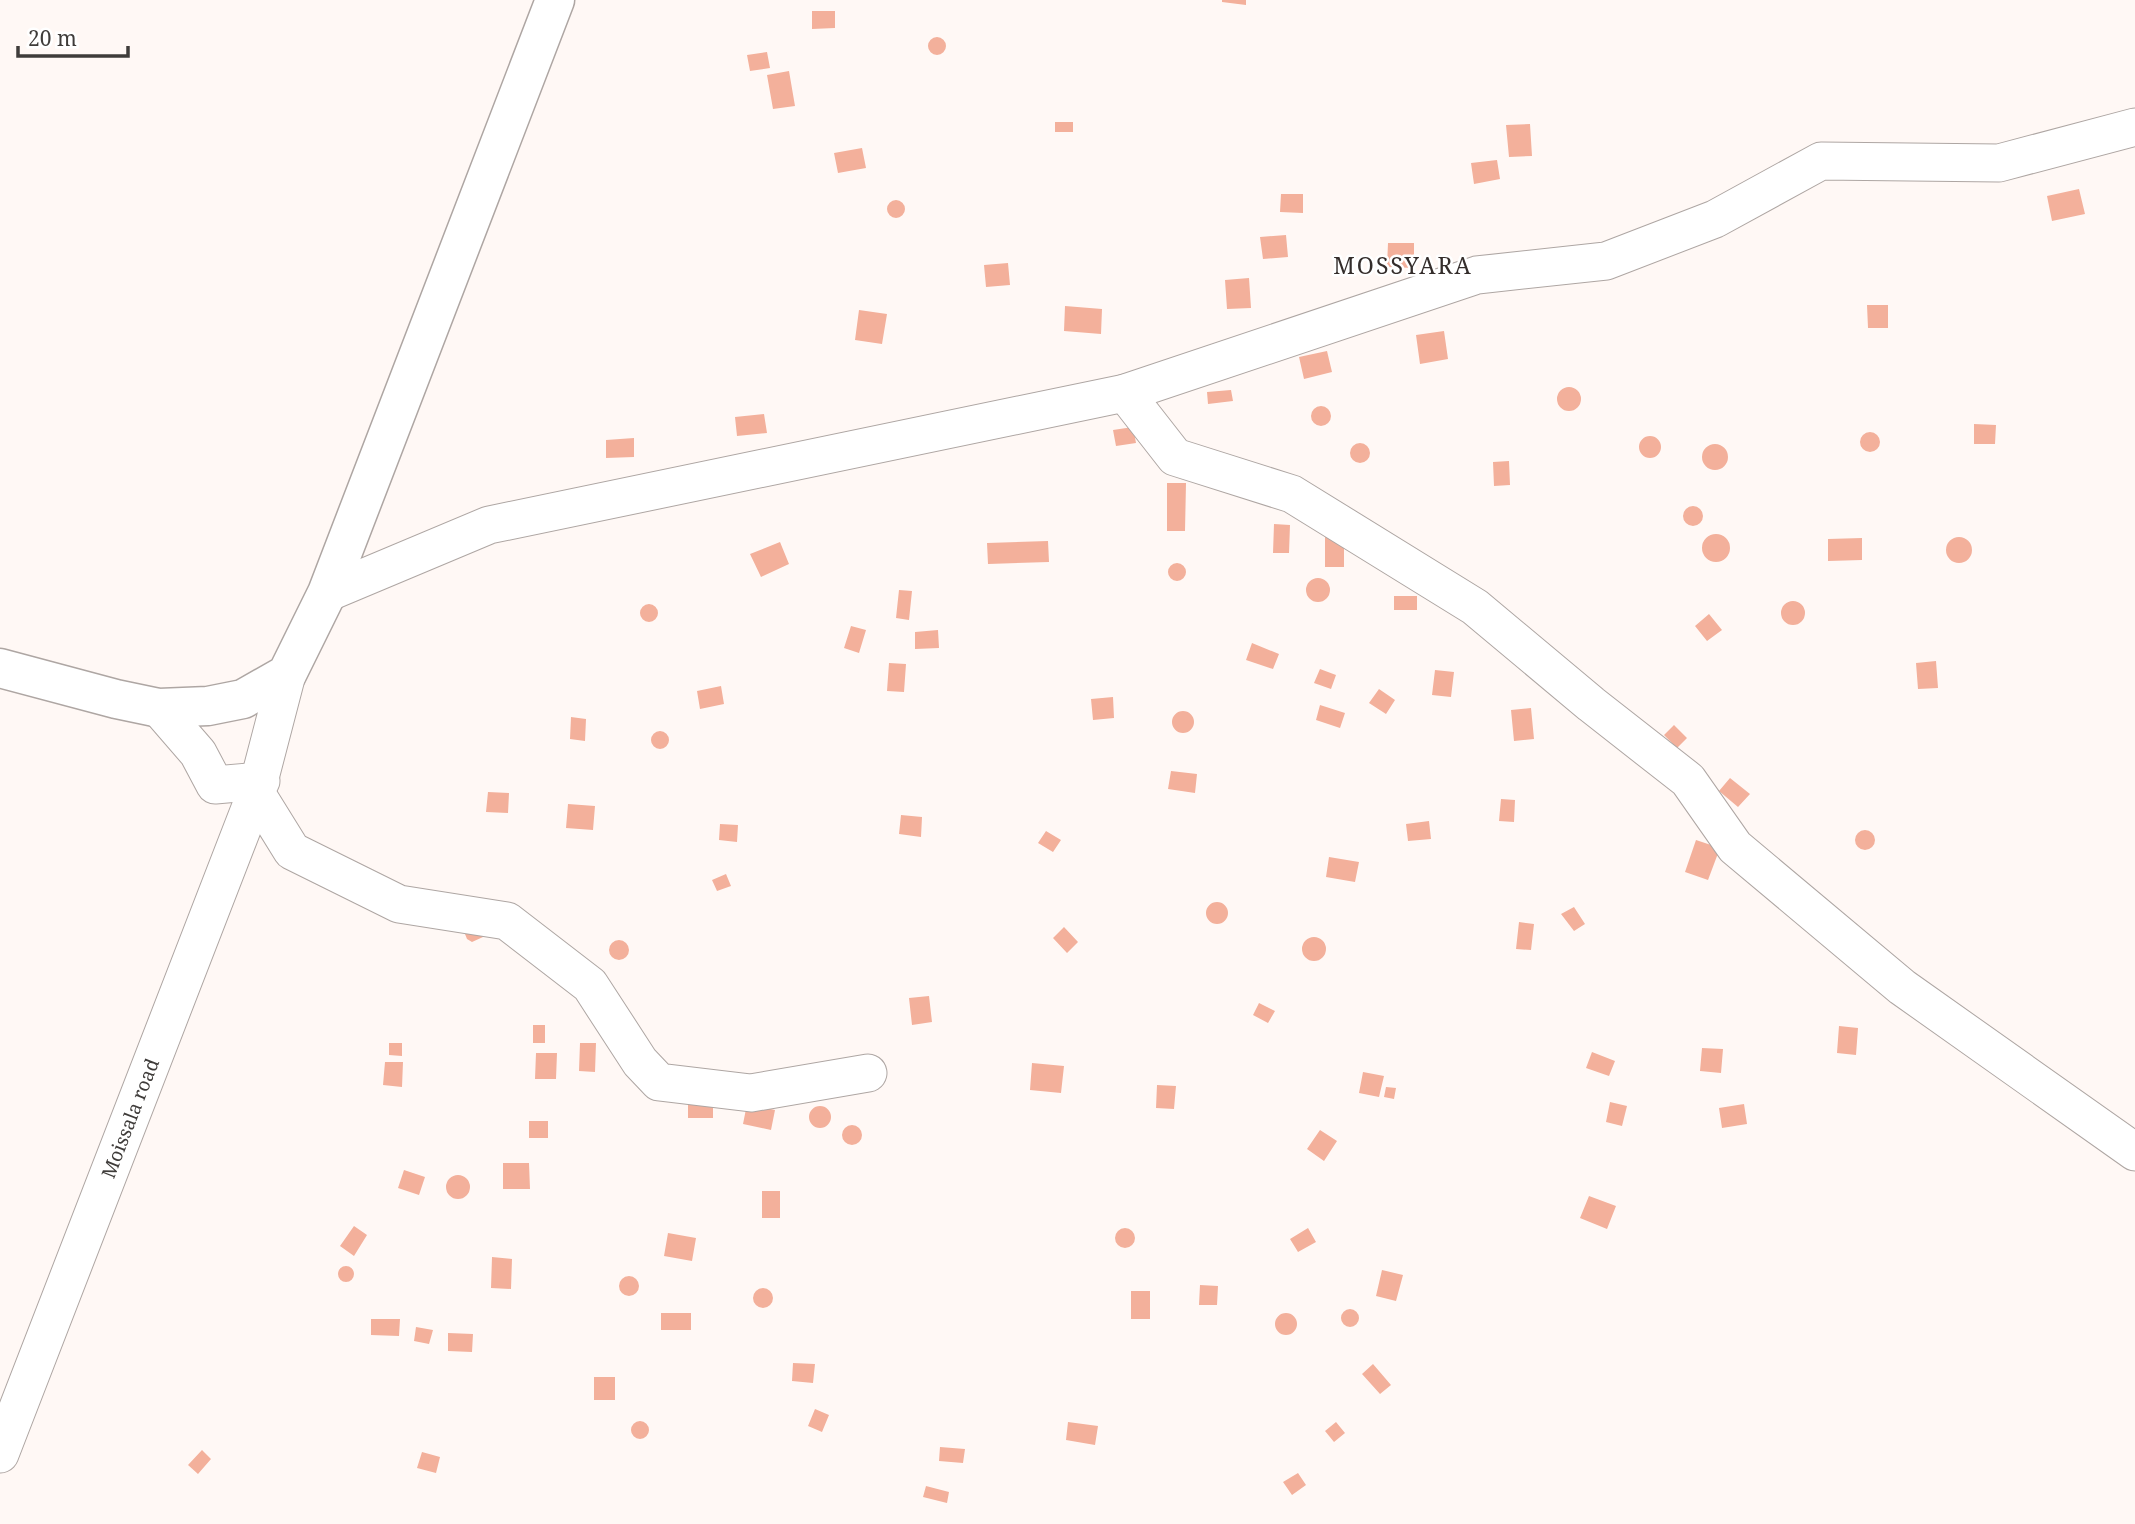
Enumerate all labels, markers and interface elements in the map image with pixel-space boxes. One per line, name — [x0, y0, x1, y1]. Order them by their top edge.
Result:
scale bar — [18, 14, 128, 58]
text: 20 m — [28, 24, 77, 52]
district label: MOSSYARA — [1333, 249, 1473, 281]
street label: Moissala road — [95, 1054, 165, 1182]

